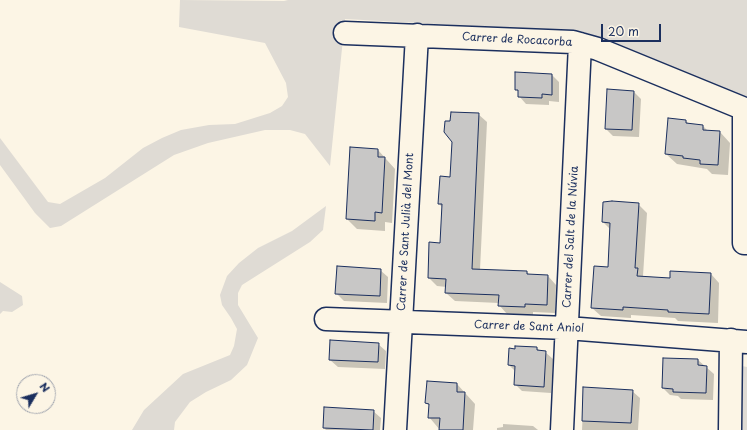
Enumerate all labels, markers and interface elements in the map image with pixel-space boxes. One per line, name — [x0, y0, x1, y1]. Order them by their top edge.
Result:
scale bar — [603, 16, 663, 42]
text: 20 m — [608, 22, 639, 40]
street label: Carrer de Rocacorba — [461, 31, 573, 49]
street label: Carrer de Sant Julià del Mont — [395, 153, 417, 311]
street label: Carrer del Salt de la Núvia — [561, 166, 581, 308]
street label: Carrer de Sant Aniol — [474, 318, 584, 336]
north arrow — [16, 374, 56, 414]
text: N — [36, 378, 54, 396]

